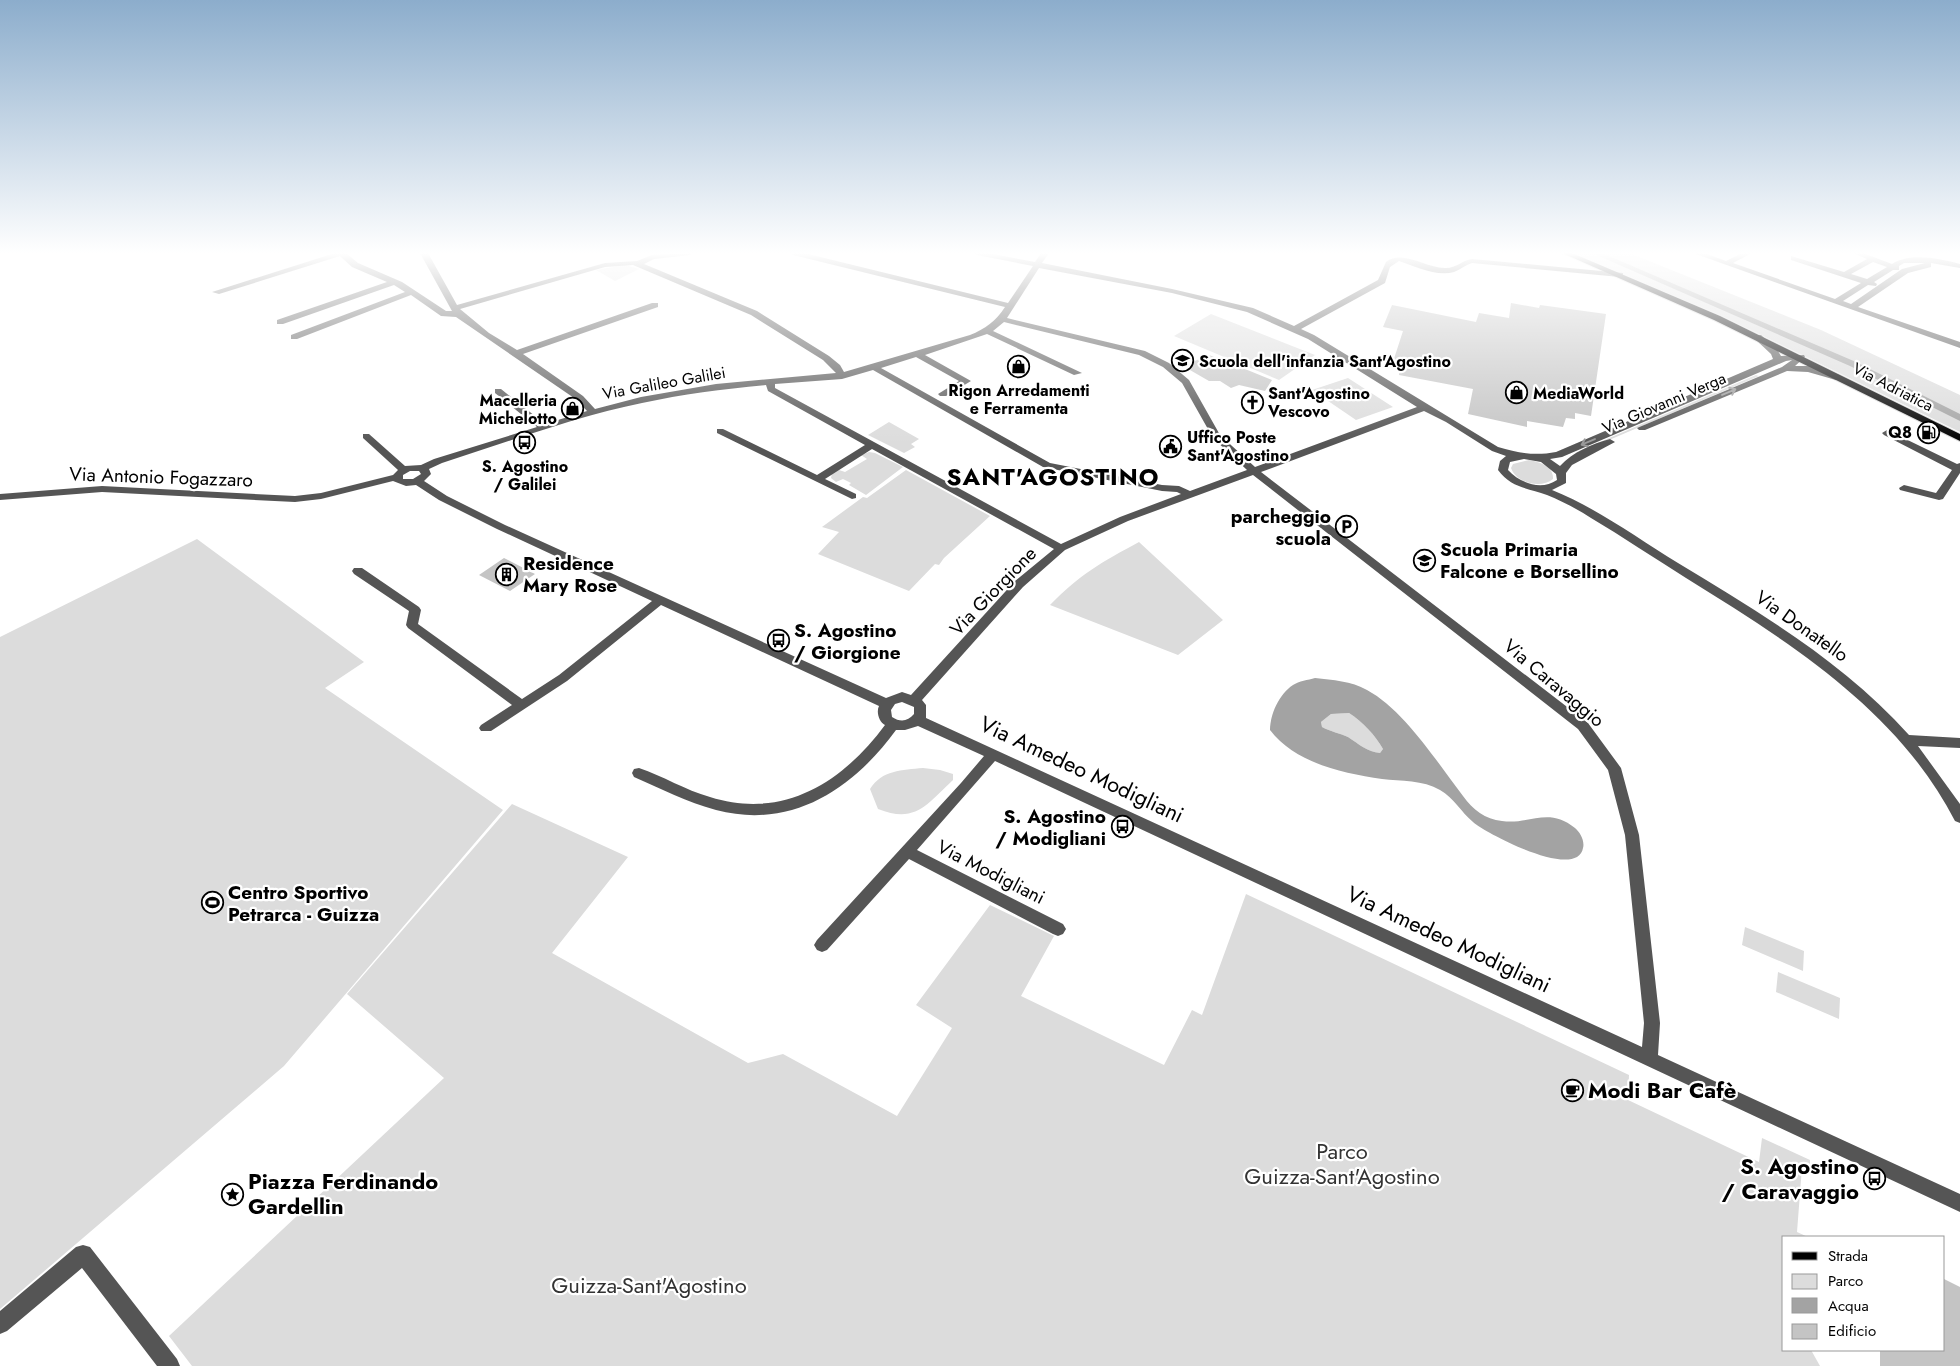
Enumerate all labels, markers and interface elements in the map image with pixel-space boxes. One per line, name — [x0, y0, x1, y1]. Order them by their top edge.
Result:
school or university icon: Scuola dell'infanzia Sant'Agostino — [1171, 349, 1195, 373]
place label: Scuola dell'infanzia Sant'Agostino — [1199, 350, 1451, 373]
shop icon: Rigon Arredamenti e Ferramenta — [1007, 354, 1031, 378]
street label: Via Adriatica — [1849, 357, 1937, 417]
street label: Via Galileo Galilei — [601, 361, 727, 405]
street label: Via Giovanni Verga — [1599, 367, 1729, 439]
place label: Rigon Arredamenti e Ferramenta — [948, 379, 1090, 420]
shop icon: MediaWorld — [1505, 381, 1529, 405]
place label: Sant'Agostino Vescovo — [1267, 382, 1370, 423]
place label: MediaWorld — [1533, 382, 1624, 405]
one-way arrow — [1721, 387, 1736, 397]
place label: Macelleria Michelotto — [479, 389, 557, 430]
church icon: Sant'Agostino Vescovo — [1240, 390, 1264, 414]
shop icon: Macelleria Michelotto — [561, 397, 585, 421]
fuel station icon: Q8 — [1916, 420, 1940, 444]
place label: Q8 — [1888, 421, 1912, 444]
place label: Uffico Poste Sant'Agostino — [1187, 426, 1289, 467]
bus stop icon: S. Agostino / Galilei — [513, 430, 537, 454]
public building icon: Uffico Poste Sant'Agostino — [1159, 434, 1183, 458]
one-way arrow — [1581, 438, 1596, 447]
place label: S. Agostino / Galilei — [482, 455, 568, 496]
district label: SANT'AGOSTINO — [947, 459, 1160, 494]
street label: Via Antonio Fogazzaro — [69, 460, 253, 494]
place label: parcheggio scuola — [1231, 503, 1331, 552]
parking icon: parcheggio scuola — [1335, 515, 1359, 539]
place label: Scuola Primaria Falcone e Borsellino — [1440, 536, 1619, 585]
street label: Via Giorgione — [944, 540, 1043, 642]
school or university icon: Scuola Primaria Falcone e Borsellino — [1412, 548, 1436, 572]
place label: Residence Mary Rose — [523, 550, 617, 599]
building icon: Residence Mary Rose — [495, 562, 519, 586]
street label: Via Donatello — [1750, 584, 1854, 668]
place label: S. Agostino / Giorgione — [794, 617, 901, 666]
bus stop icon: S. Agostino / Giorgione — [766, 629, 790, 653]
street label: Via Caravaggio — [1498, 633, 1610, 733]
street label: Via Amedeo Modigliani — [975, 708, 1189, 830]
place label: S. Agostino / Modigliani — [995, 803, 1106, 852]
bus stop icon: S. Agostino / Modigliani — [1110, 815, 1134, 839]
street label: Via Modigliani — [932, 833, 1050, 911]
street label: Via Amedeo Modigliani — [1342, 878, 1556, 1000]
place label: Centro Sportivo Petrarca - Guizza — [228, 879, 379, 928]
sports icon: Centro Sportivo Petrarca - Guizza — [200, 891, 224, 915]
place label: Modi Bar Cafè — [1588, 1074, 1736, 1106]
cafe icon: Modi Bar Cafè — [1560, 1078, 1584, 1102]
park label: Parco Guizza-Sant'Agostino — [1244, 1135, 1440, 1192]
place label: S. Agostino / Caravaggio — [1722, 1150, 1859, 1207]
place label: Piazza Ferdinando Gardellin — [248, 1165, 438, 1222]
bus stop icon: S. Agostino / Caravaggio — [1863, 1167, 1887, 1191]
place icon: Piazza Ferdinando Gardellin — [220, 1182, 244, 1206]
legend — [1782, 1236, 1945, 1351]
text: Strada — [1828, 1245, 1868, 1267]
park label: Guizza-Sant'Agostino — [551, 1269, 747, 1301]
text: Parco — [1828, 1270, 1863, 1292]
text: Acqua — [1828, 1295, 1869, 1317]
text: Edificio — [1828, 1320, 1876, 1342]

